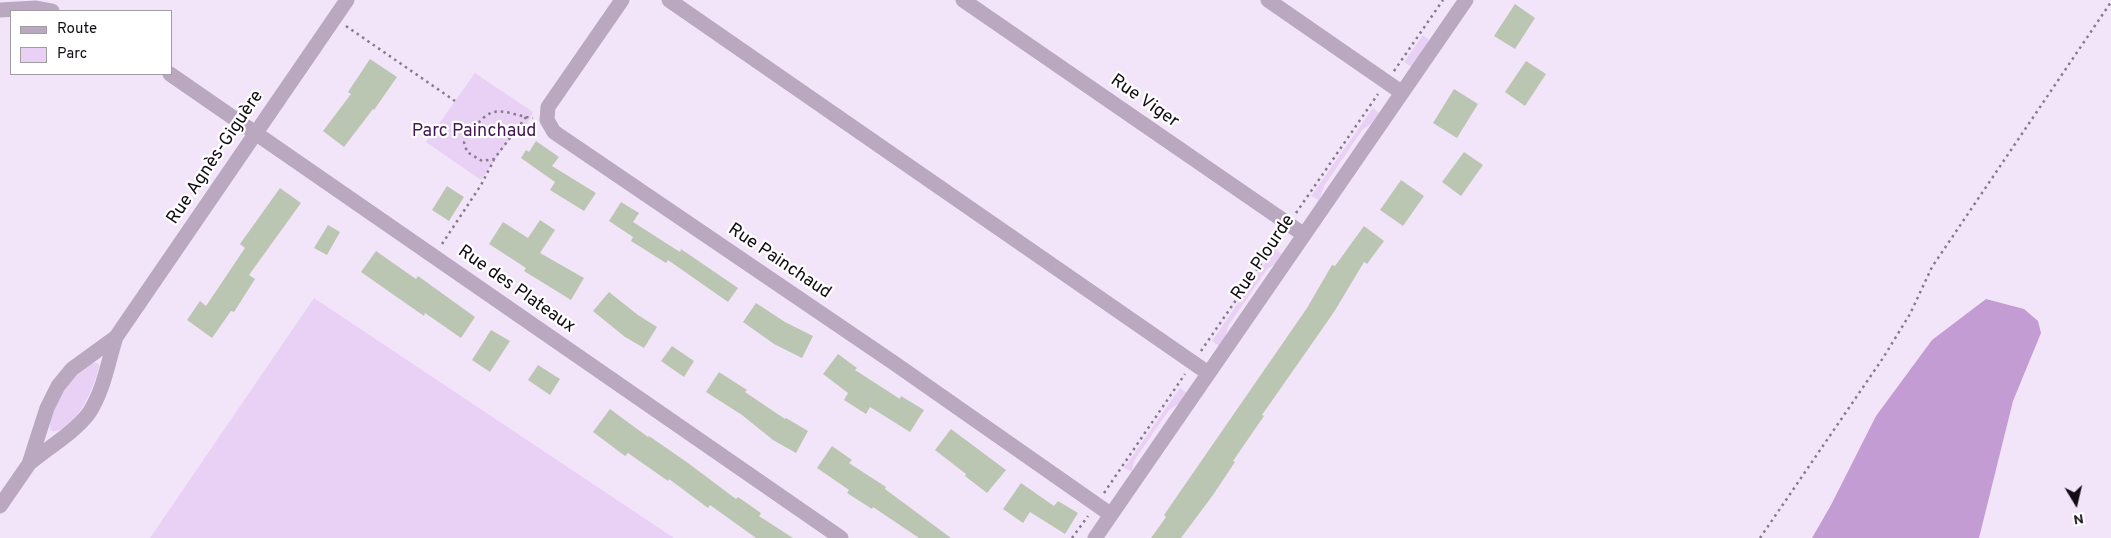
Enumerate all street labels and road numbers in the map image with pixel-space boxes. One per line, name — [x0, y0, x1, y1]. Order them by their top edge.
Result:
street label: Rue Viger — [1105, 71, 1183, 133]
street label: Rue Agnès-Giguère — [163, 87, 269, 229]
street label: Rue Plourde — [1228, 211, 1300, 305]
street label: Rue Painchaud — [723, 220, 835, 304]
street label: Rue des Plateaux — [453, 241, 579, 339]

